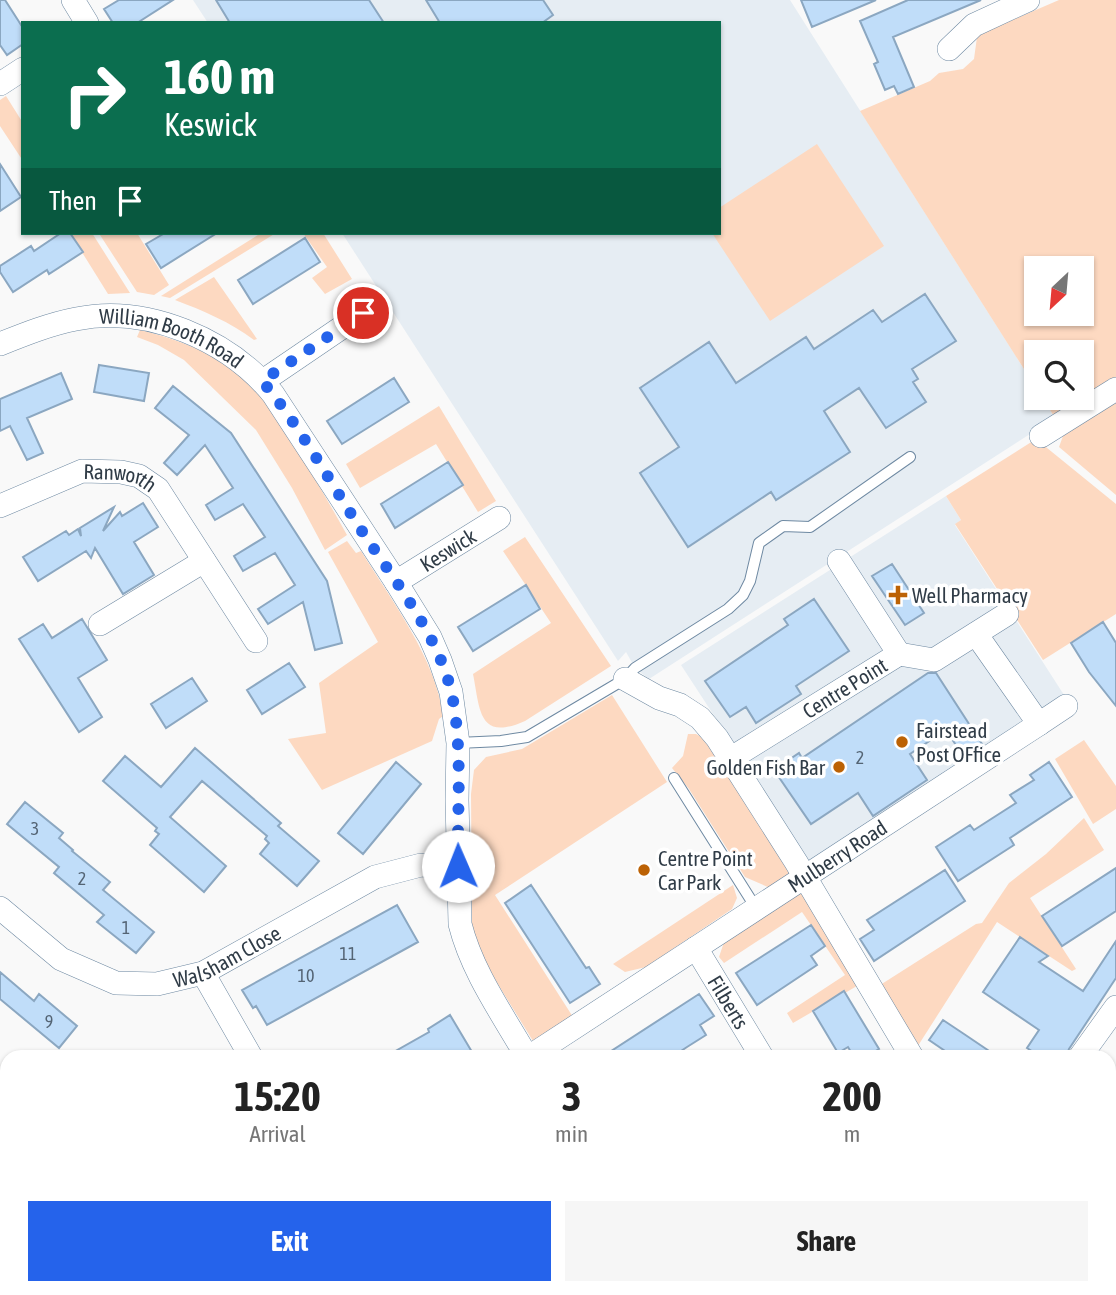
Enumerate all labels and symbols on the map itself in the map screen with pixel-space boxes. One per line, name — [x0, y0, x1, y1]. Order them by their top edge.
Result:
north arrow — [1024, 256, 1094, 326]
pin — [333, 283, 393, 343]
street label: William Booth Road — [99, 303, 249, 373]
street label: Ranworth — [83, 459, 161, 497]
street label: Keswick — [415, 523, 480, 576]
place label: Well Pharmacy — [912, 583, 1028, 607]
marker: Well Pharmacy — [890, 587, 906, 603]
street label: Centre Point — [798, 653, 891, 723]
place label: Fairstead Post OFfice — [916, 718, 1001, 766]
marker: Fairstead Post OFfice — [894, 734, 910, 750]
house number: 2 — [856, 747, 864, 768]
place label: Golden Fish Bar — [706, 755, 826, 779]
marker: Golden Fish Bar — [831, 759, 847, 775]
street label: Mulberry Road — [783, 815, 891, 897]
house number: 3 — [31, 818, 39, 839]
position arrow — [421, 829, 495, 903]
place label: Centre Point Car Park — [658, 846, 753, 894]
marker: Centre Point Car Park — [636, 862, 652, 878]
house number: 2 — [78, 868, 86, 889]
house number: 1 — [122, 917, 130, 938]
street label: Walsham Close — [171, 920, 285, 992]
house number: 11 — [340, 943, 356, 964]
house number: 10 — [298, 965, 314, 986]
street label: Filberts — [703, 971, 754, 1033]
house number: 9 — [45, 1011, 53, 1032]

